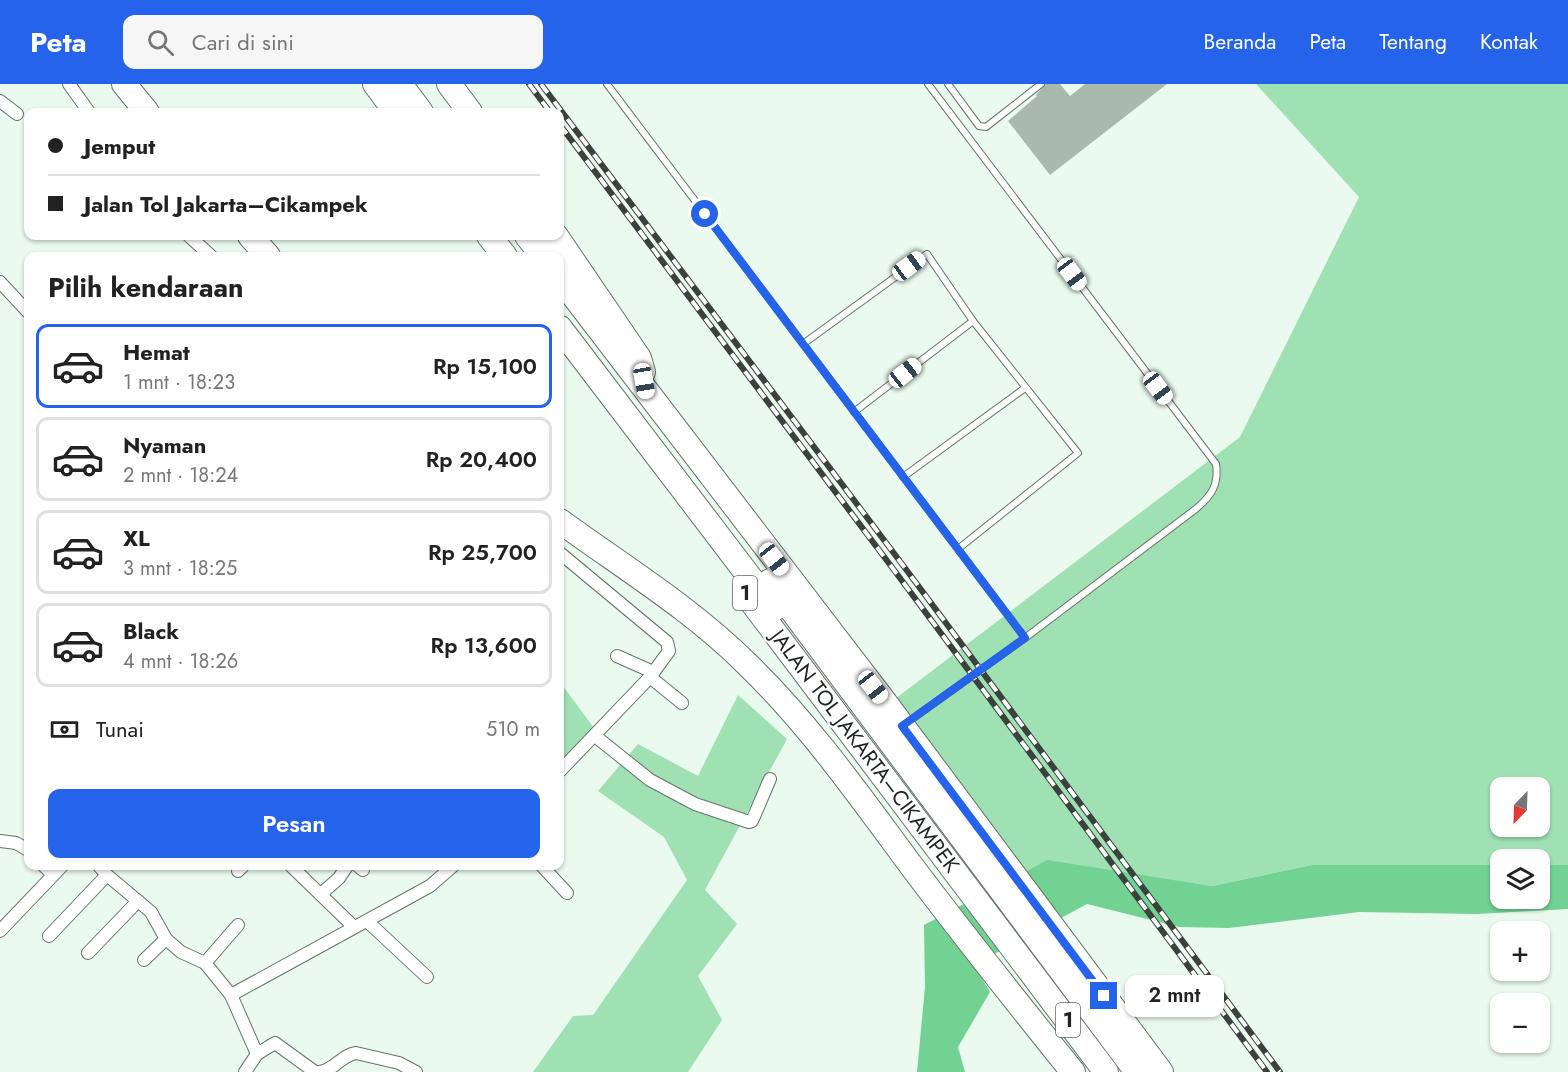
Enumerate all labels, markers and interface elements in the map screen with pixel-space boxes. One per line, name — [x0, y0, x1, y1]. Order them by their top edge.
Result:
search box — [123, 15, 543, 69]
text: Peta — [30, 22, 87, 63]
icon: search — [144, 26, 177, 59]
text: Cari di sini — [192, 26, 294, 58]
text: Beranda — [1203, 27, 1276, 57]
text: Peta — [1309, 27, 1346, 57]
text: Tentang — [1379, 27, 1447, 57]
text: Kontak — [1480, 27, 1538, 57]
text: Jemput — [84, 130, 155, 162]
text: Jalan Tol Jakarta–Cikampek — [84, 188, 368, 220]
route start — [691, 200, 718, 227]
car — [889, 248, 929, 284]
car — [1054, 254, 1090, 294]
text: Pilih kendaraan — [48, 268, 244, 307]
text: Hemat — [123, 336, 190, 368]
icon: car — [51, 339, 105, 393]
text: Rp 15,100 — [433, 350, 537, 382]
car — [885, 355, 925, 391]
car — [632, 362, 656, 400]
text: 1 mnt · 18:23 — [123, 368, 235, 397]
car — [1140, 368, 1176, 408]
text: Nyaman — [123, 429, 206, 461]
icon: car — [51, 432, 105, 486]
text: Rp 20,400 — [426, 443, 537, 475]
text: 2 mnt · 18:24 — [123, 461, 238, 490]
text: XL — [123, 522, 150, 554]
icon: car — [51, 525, 105, 579]
text: Rp 25,700 — [428, 536, 537, 568]
car — [756, 539, 792, 579]
text: 3 mnt · 18:25 — [123, 554, 237, 583]
road number: 1 — [733, 576, 757, 610]
text: Black — [123, 615, 179, 647]
icon: car — [51, 618, 105, 672]
street label: JALAN TOL JAKARTA–CIKAMPEK — [762, 621, 966, 879]
text: Rp 13,600 — [431, 629, 537, 661]
text: 4 mnt · 18:26 — [123, 647, 238, 676]
car — [855, 667, 891, 707]
icon: cash — [48, 713, 81, 746]
text: Tunai — [96, 713, 144, 745]
text: 510 m — [486, 715, 540, 744]
north arrow — [1490, 777, 1550, 837]
map controls — [1490, 777, 1550, 1053]
button: Pesan — [48, 789, 540, 858]
button: layers — [1490, 849, 1550, 909]
button: + — [1490, 921, 1550, 981]
callout: 2 mnt — [1125, 975, 1224, 1017]
text: 2 mnt — [1149, 981, 1200, 1010]
route end — [1090, 982, 1117, 1009]
button: − — [1490, 993, 1550, 1053]
road number: 1 — [1056, 1003, 1080, 1037]

